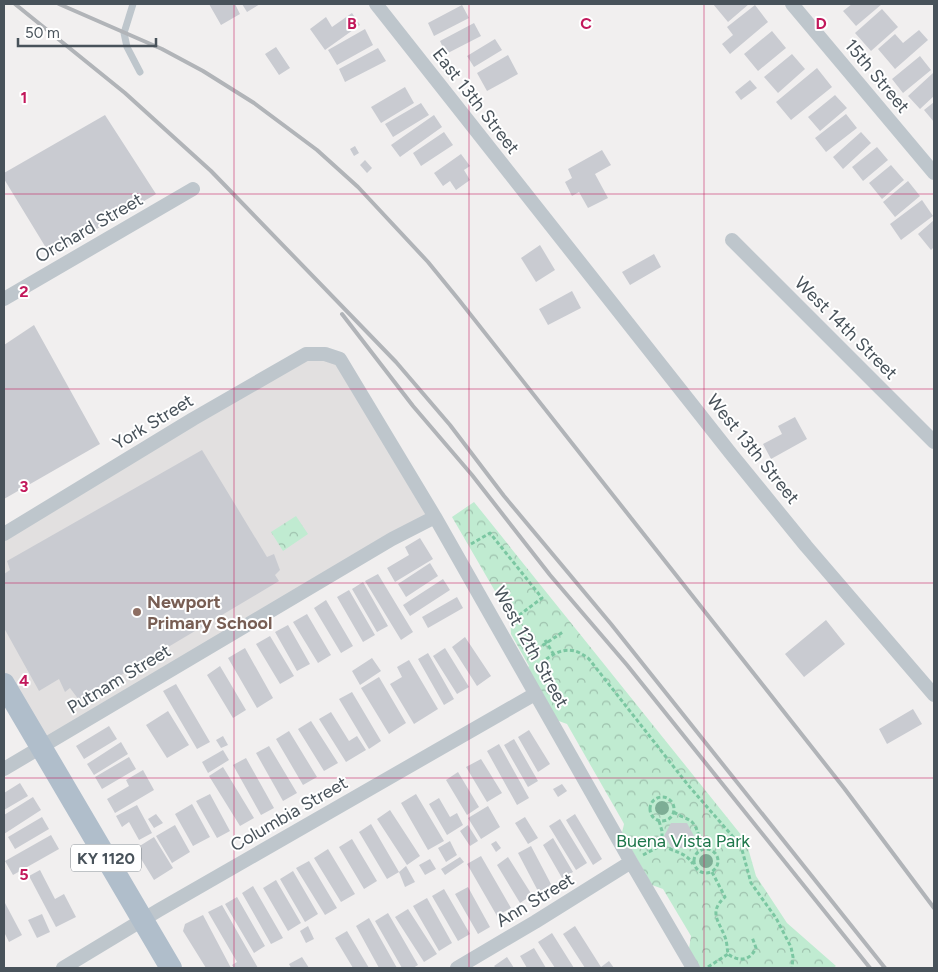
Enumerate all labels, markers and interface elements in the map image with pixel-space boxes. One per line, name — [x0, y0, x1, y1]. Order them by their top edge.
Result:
text: B — [347, 14, 357, 33]
text: C — [580, 14, 592, 33]
text: D — [815, 14, 827, 33]
scale bar — [18, 15, 155, 47]
text: 50 m — [25, 24, 60, 42]
street label: 15th Street — [840, 35, 914, 117]
street label: East 13th Street — [428, 44, 524, 159]
text: 1 — [21, 88, 27, 107]
street label: Orchard Street — [31, 188, 147, 268]
street label: West 14th Street — [790, 272, 902, 384]
text: 2 — [19, 282, 29, 301]
street label: York Street — [109, 389, 197, 455]
street label: West 13th Street — [702, 390, 804, 509]
text: 3 — [20, 477, 29, 496]
street label: West 12th Street — [489, 583, 573, 712]
place label: Newport Primary School — [147, 591, 272, 634]
marker: Newport Primary School — [131, 606, 143, 618]
street label: Putnam Street — [63, 639, 175, 718]
text: 4 — [19, 671, 29, 690]
street label: Columbia Street — [227, 772, 352, 856]
park label: Buena Vista Park — [616, 830, 750, 852]
road number: KY 1120 — [71, 844, 141, 871]
text: 5 — [19, 865, 29, 884]
street label: Ann Street — [492, 868, 578, 932]

